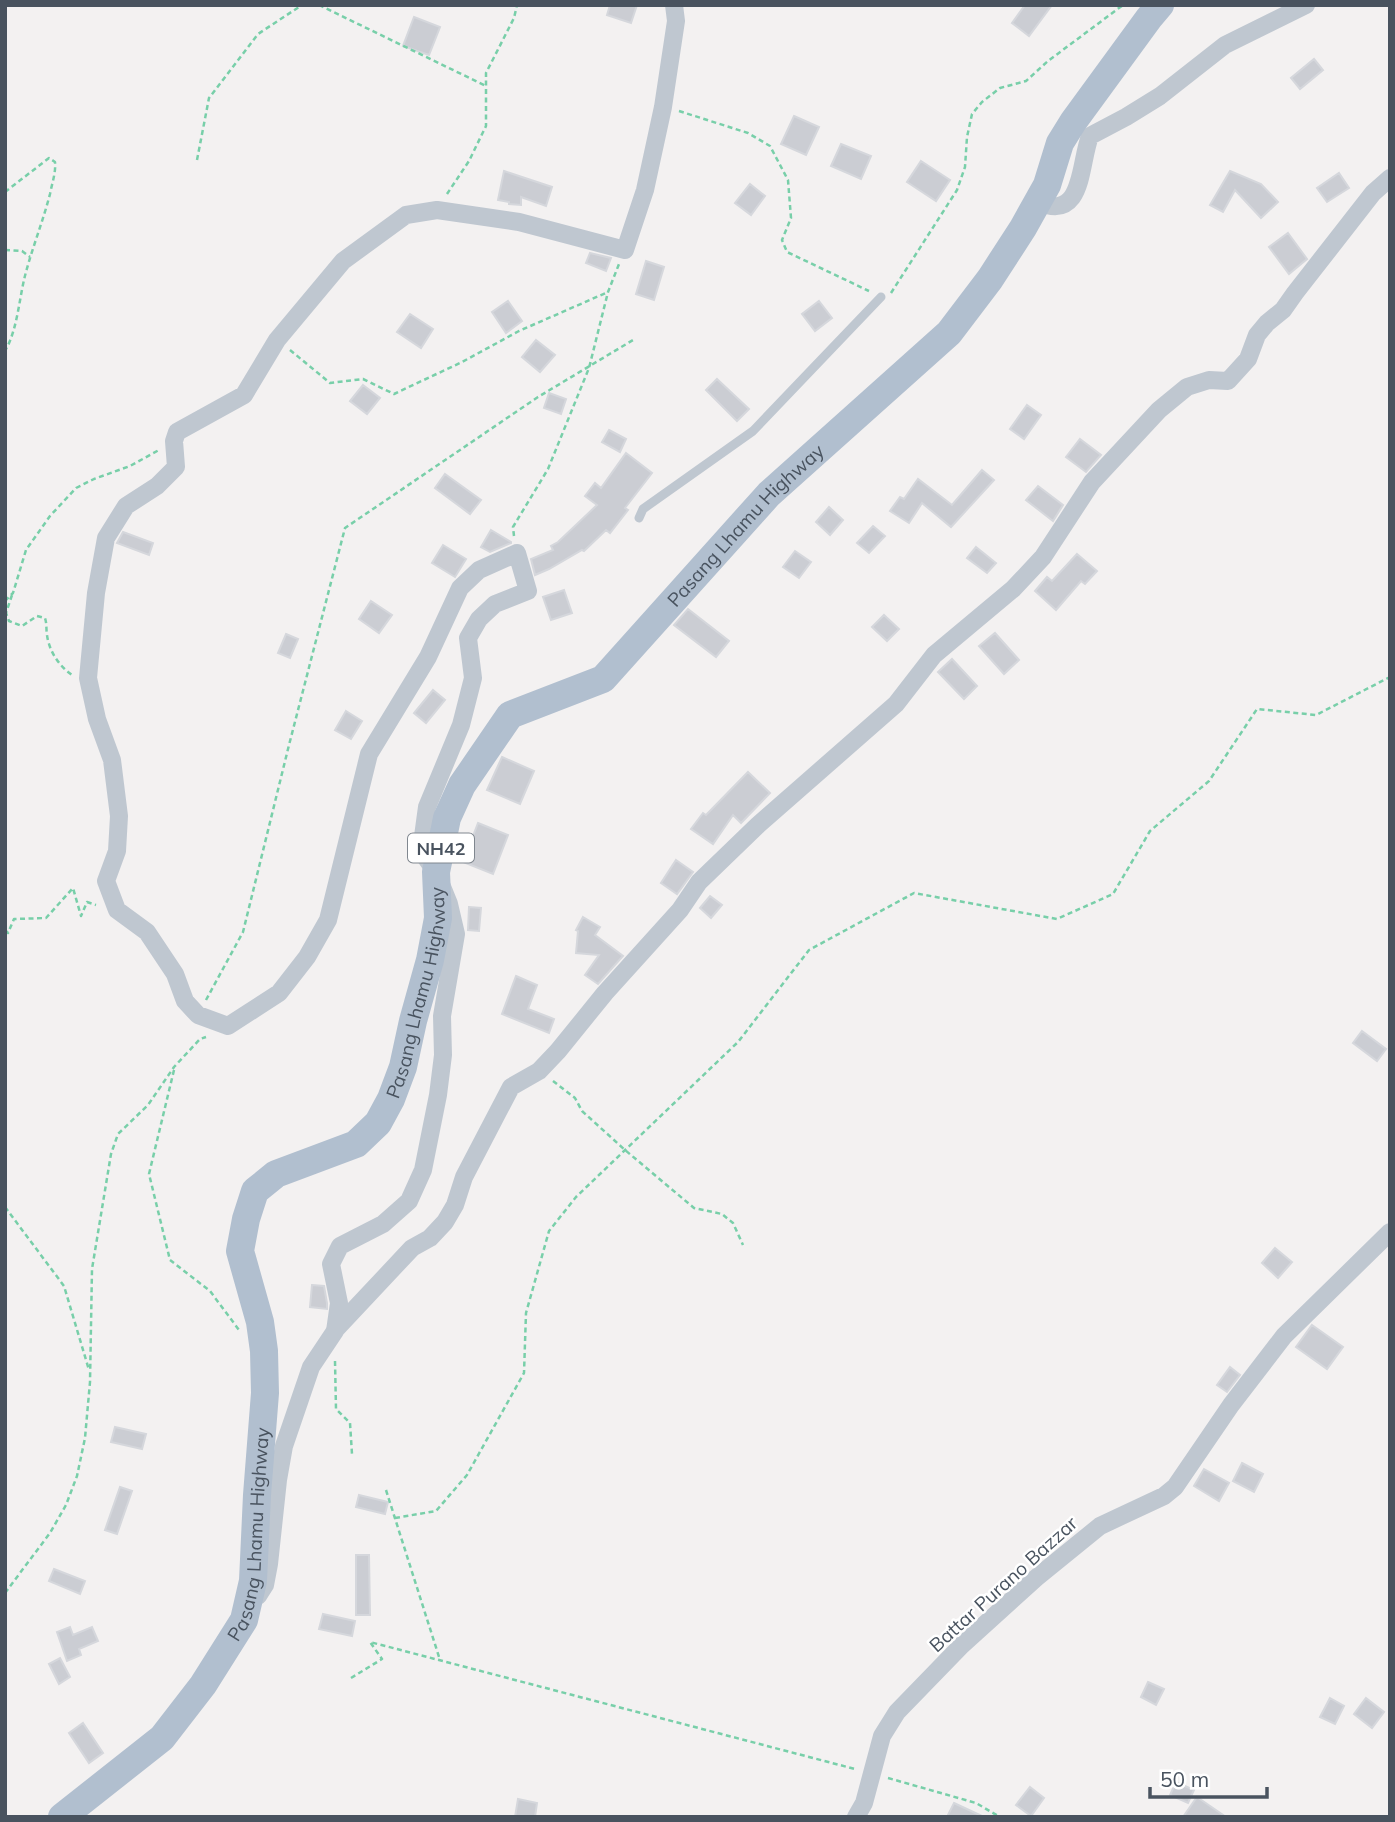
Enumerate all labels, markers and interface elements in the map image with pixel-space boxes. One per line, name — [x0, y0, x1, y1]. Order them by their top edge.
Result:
street label: Pasang Lhamu Highway — [662, 439, 829, 612]
road number: NH42 — [408, 834, 474, 862]
street label: Pasang Lhamu Highway — [380, 886, 450, 1102]
street label: Pasang Lhamu Highway — [222, 1426, 274, 1646]
street label: Battar Purano Bazzar — [924, 1511, 1082, 1657]
scale bar — [1150, 1756, 1267, 1800]
text: 50 m — [1160, 1766, 1209, 1792]

